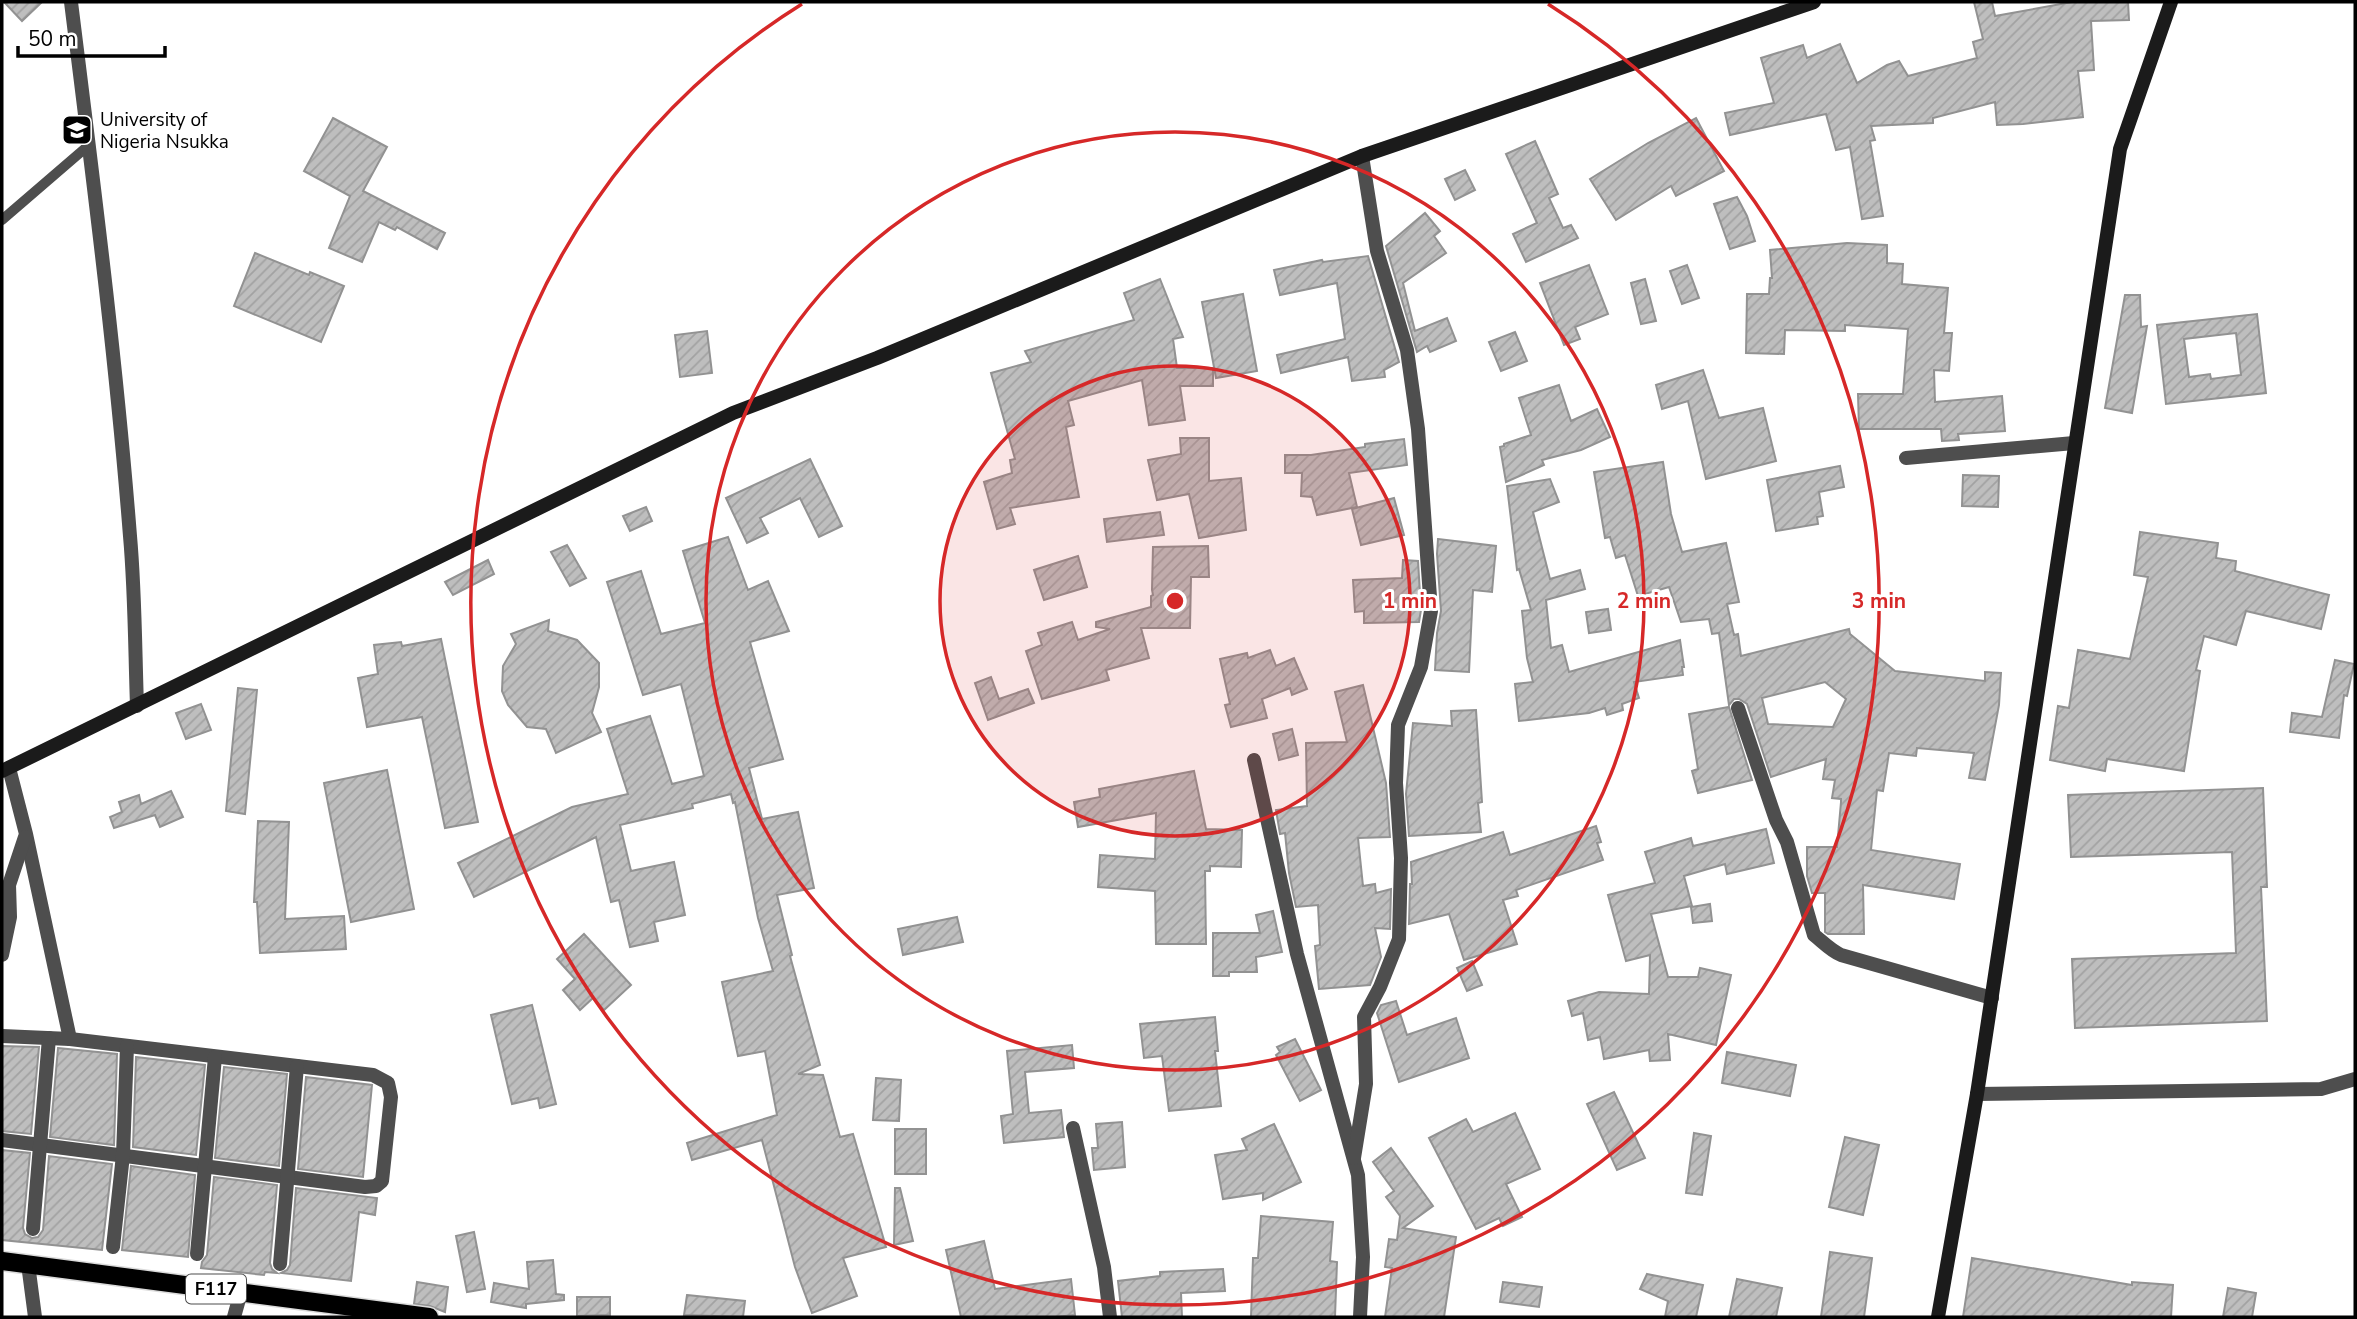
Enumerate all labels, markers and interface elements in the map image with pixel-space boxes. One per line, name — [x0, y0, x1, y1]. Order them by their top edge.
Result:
scale bar — [18, 14, 164, 58]
text: 50 m — [28, 25, 77, 53]
place label: University of Nigeria Nsukka — [100, 107, 229, 155]
school or university icon: University of Nigeria Nsukka — [60, 113, 94, 147]
text: 1 min — [1383, 587, 1437, 615]
text: 2 min — [1617, 587, 1671, 615]
text: 3 min — [1852, 587, 1906, 615]
centre of rings — [1163, 589, 1187, 613]
road number: F117 — [186, 1274, 246, 1304]

